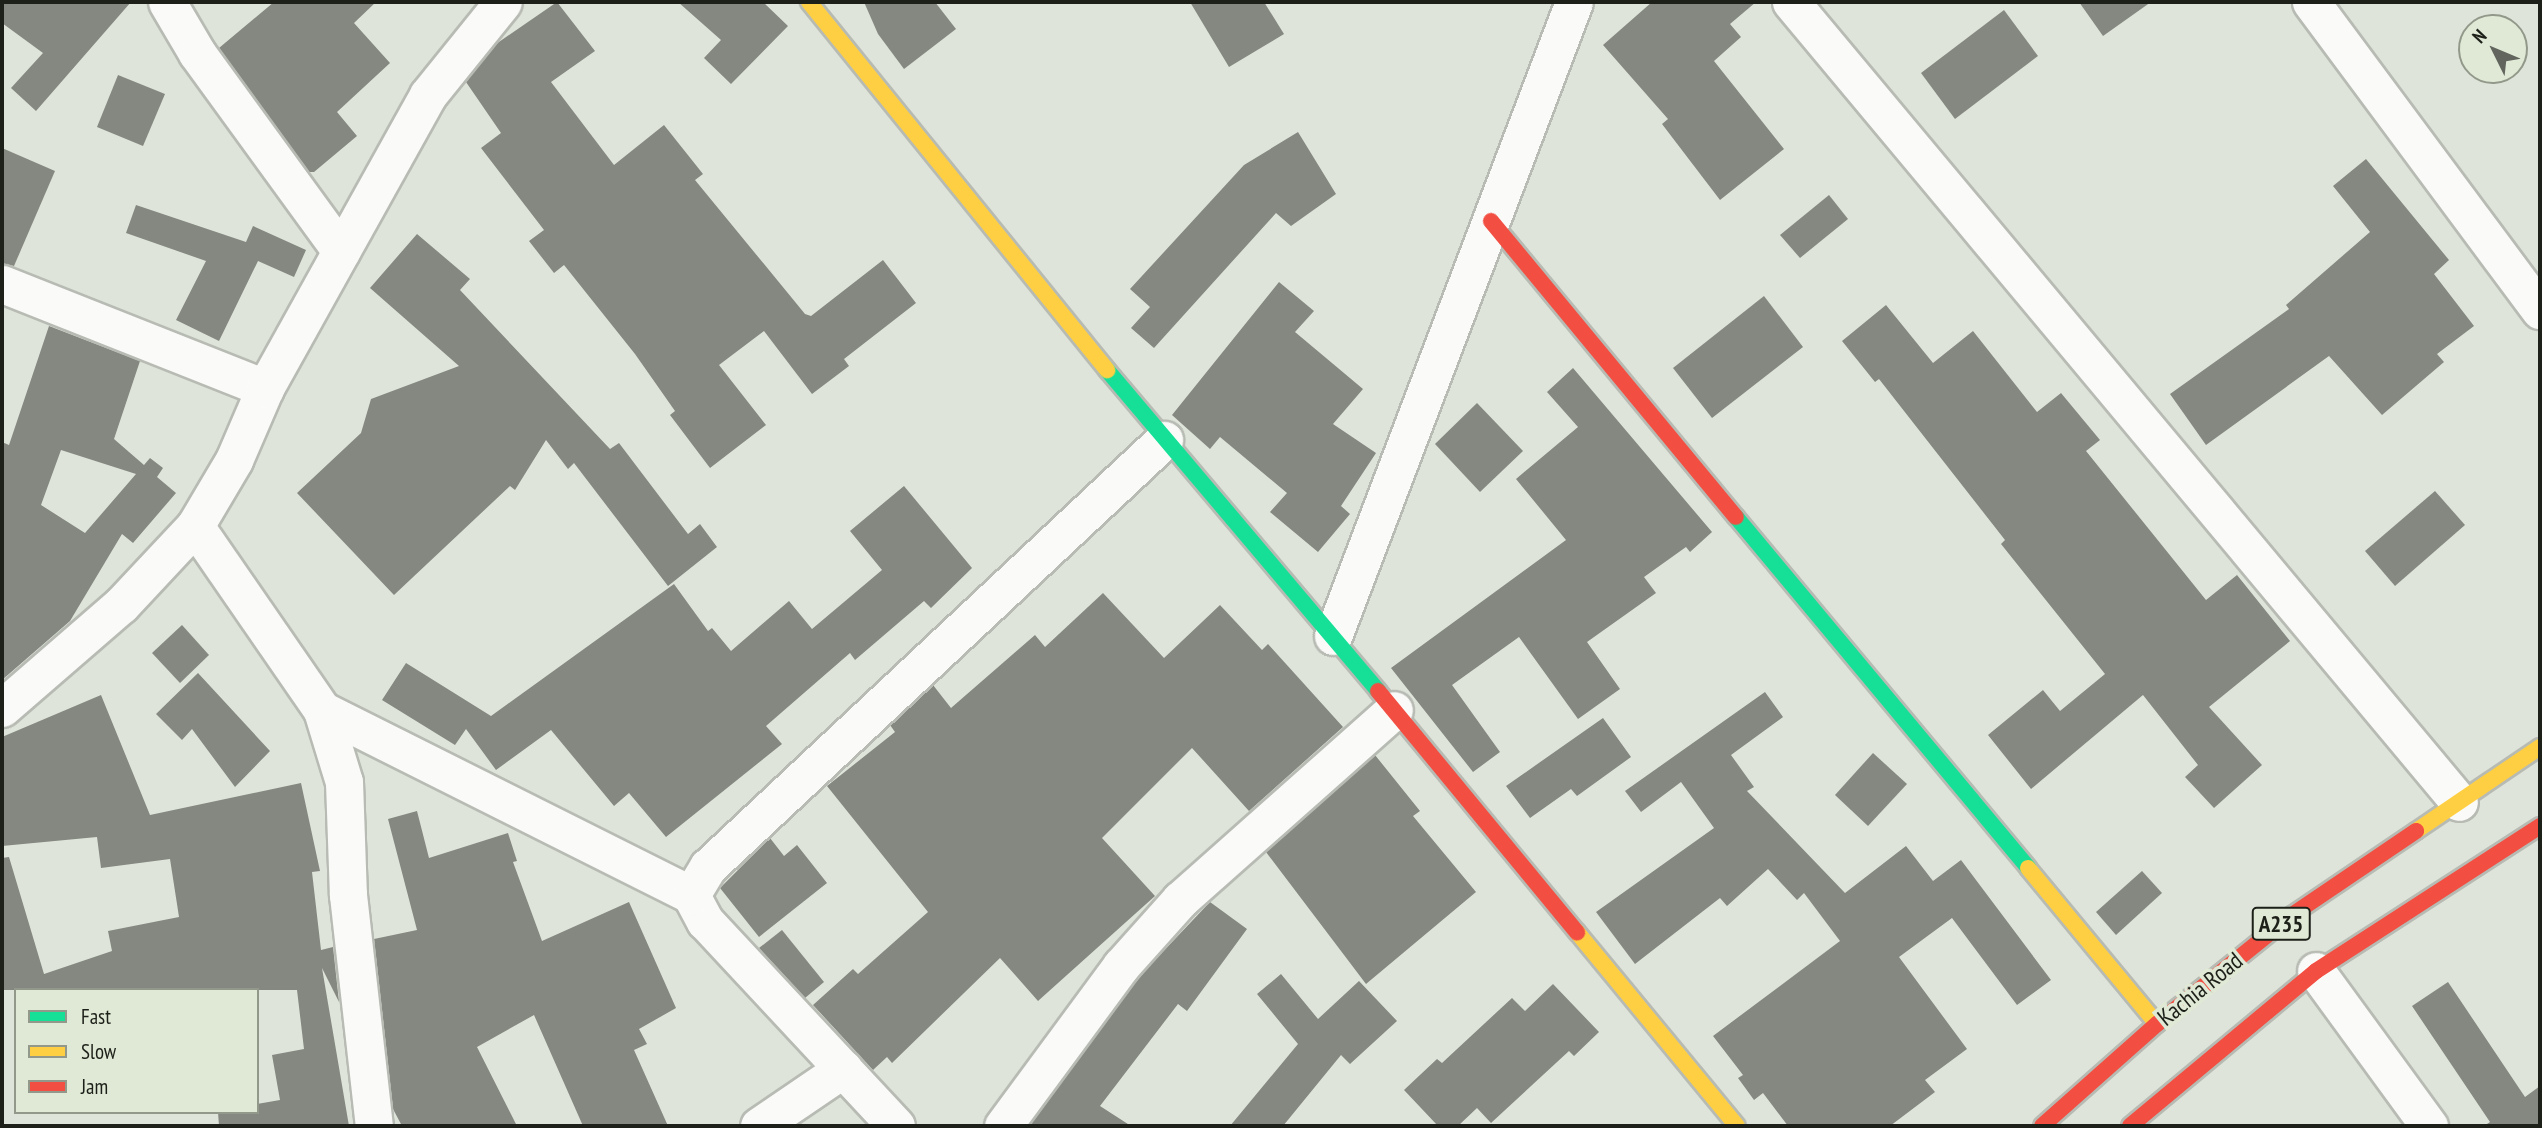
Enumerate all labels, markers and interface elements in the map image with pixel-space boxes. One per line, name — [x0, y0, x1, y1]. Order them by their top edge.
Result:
north arrow — [2458, 14, 2528, 84]
text: N — [2467, 24, 2491, 48]
road number: A235 — [2251, 904, 2311, 944]
street label: Kachia Road — [2152, 946, 2248, 1032]
legend — [14, 988, 259, 1114]
text: Fast — [81, 1003, 111, 1030]
text: Slow — [81, 1038, 116, 1065]
text: Jam — [81, 1073, 108, 1100]

